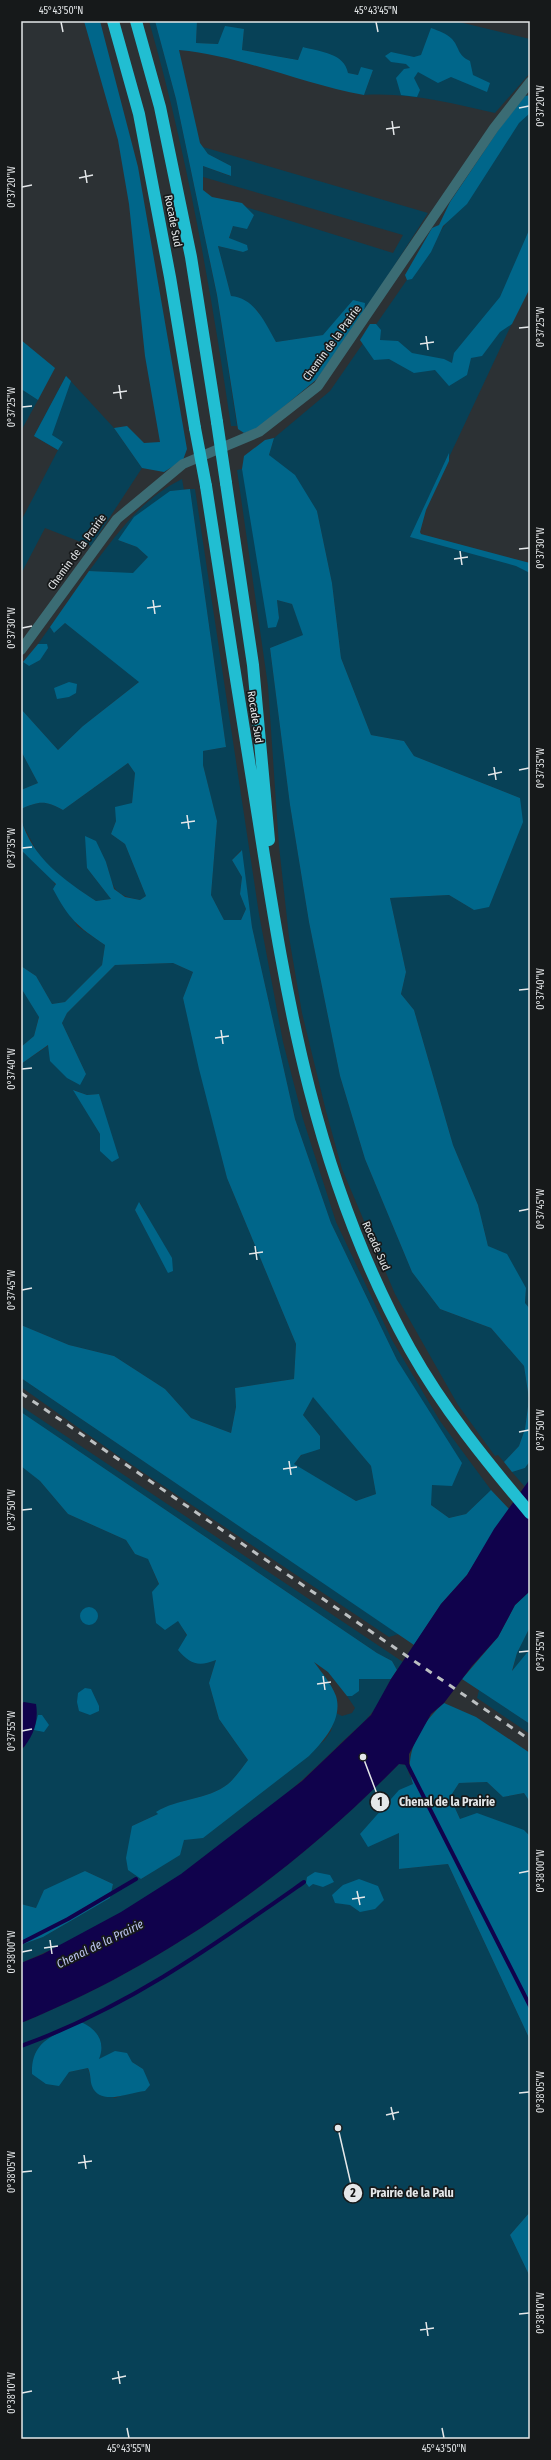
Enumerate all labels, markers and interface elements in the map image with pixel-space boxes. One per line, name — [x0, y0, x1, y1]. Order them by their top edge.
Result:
text: 45°43'50"N — [39, 5, 83, 17]
text: 45°43'45"N — [354, 5, 398, 17]
text: 0°37'20"W — [535, 85, 547, 127]
text: 0°37'20"W — [6, 166, 18, 208]
street label: Rocade Sud — [162, 194, 184, 248]
street label: Chemin de la Prairie — [300, 303, 364, 383]
text: 0°37'25"W — [535, 306, 547, 347]
text: 0°37'25"W — [6, 386, 18, 427]
street label: Chemin de la Prairie — [45, 512, 109, 592]
text: 0°37'30"W — [535, 527, 547, 569]
text: 0°37'30"W — [6, 607, 18, 649]
street label: Rocade Sud — [244, 690, 266, 744]
text: 0°37'35"W — [535, 747, 547, 788]
text: 0°37'35"W — [6, 827, 18, 868]
text: 0°37'40"W — [535, 968, 547, 1010]
text: 0°37'40"W — [6, 1048, 18, 1090]
text: 0°37'45"W — [535, 1188, 547, 1229]
street label: Rocade Sud — [359, 1219, 393, 1273]
text: 0°37'45"W — [6, 1269, 18, 1310]
text: 0°37'50"W — [535, 1409, 547, 1451]
text: 0°37'50"W — [6, 1489, 18, 1531]
text: 0°37'55"W — [535, 1630, 547, 1671]
text: 0°37'55"W — [6, 1710, 18, 1751]
callout: Chenal de la Prairie — [370, 1790, 503, 1814]
text: 1 — [377, 1795, 383, 1809]
text: Chenal de la Prairie — [399, 1795, 495, 1809]
text: 0°38'00"W — [535, 1849, 547, 1892]
water label: Chenal de la Prairie — [54, 1917, 146, 1971]
text: 0°38'00"W — [6, 1930, 18, 1973]
text: 0°38'05"W — [535, 2071, 547, 2113]
text: 0°38'05"W — [6, 2151, 18, 2193]
callout: Prairie de la Palu — [343, 2181, 462, 2205]
text: 2 — [349, 2186, 356, 2200]
text: Prairie de la Palu — [370, 2186, 454, 2200]
text: 0°38'10"W — [535, 2292, 547, 2334]
text: 0°38'10"W — [6, 2372, 18, 2414]
text: 45°43'55"N — [107, 2443, 151, 2455]
text: 45°43'50"N — [422, 2443, 466, 2455]

